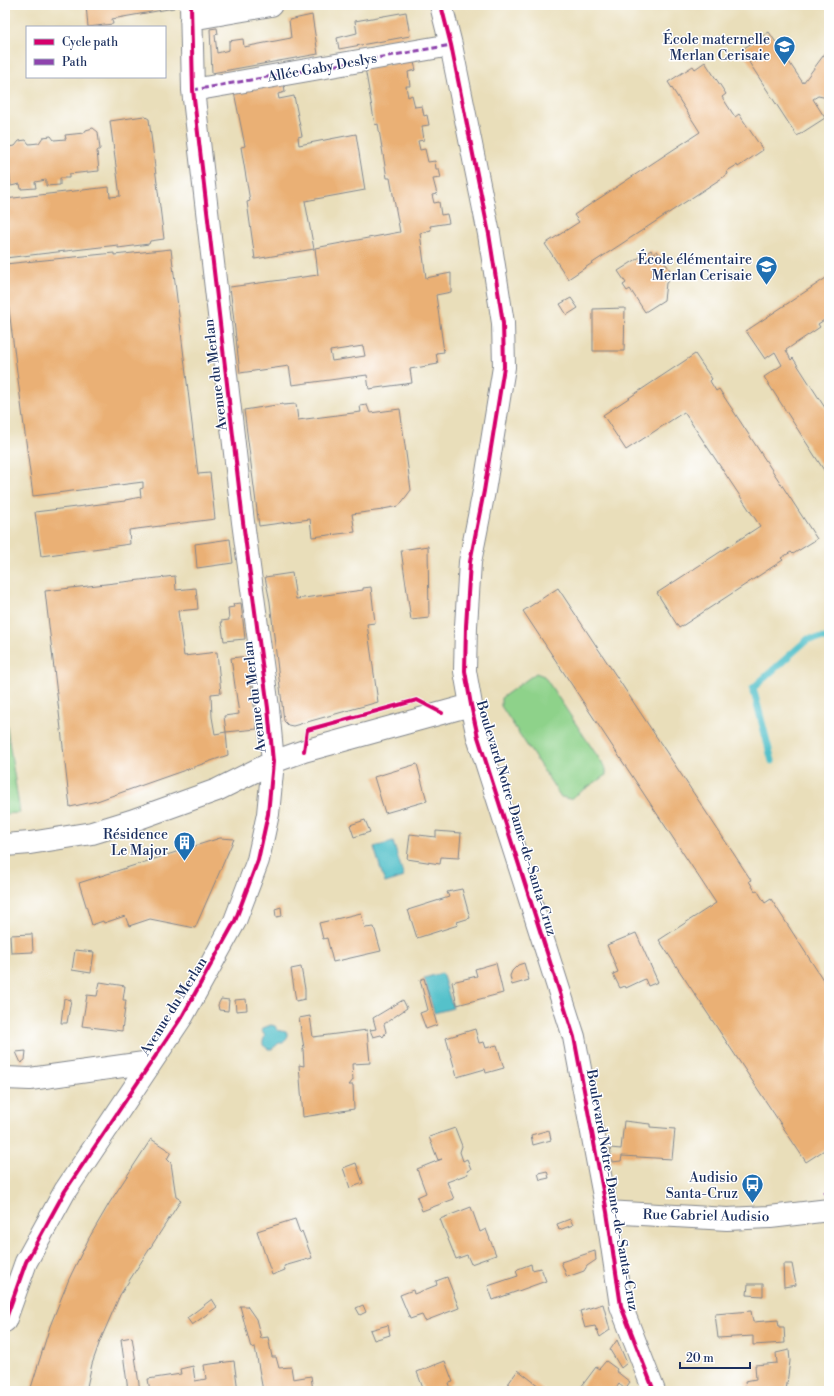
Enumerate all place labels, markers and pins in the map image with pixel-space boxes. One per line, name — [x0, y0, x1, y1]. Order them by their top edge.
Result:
place label: École maternelle Merlan Cerisaie — [663, 29, 770, 65]
school or university icon: École maternelle Merlan Cerisaie — [772, 34, 798, 67]
place label: École élémentaire Merlan Cerisaie — [637, 249, 752, 285]
school or university icon: École élémentaire Merlan Cerisaie — [754, 254, 780, 287]
place label: Résidence Le Major — [103, 826, 168, 860]
building icon: Résidence Le Major — [171, 829, 197, 862]
place label: Audisio Santa-Cruz — [666, 1169, 738, 1203]
bus stop icon: Audisio Santa-Cruz — [740, 1172, 766, 1205]

